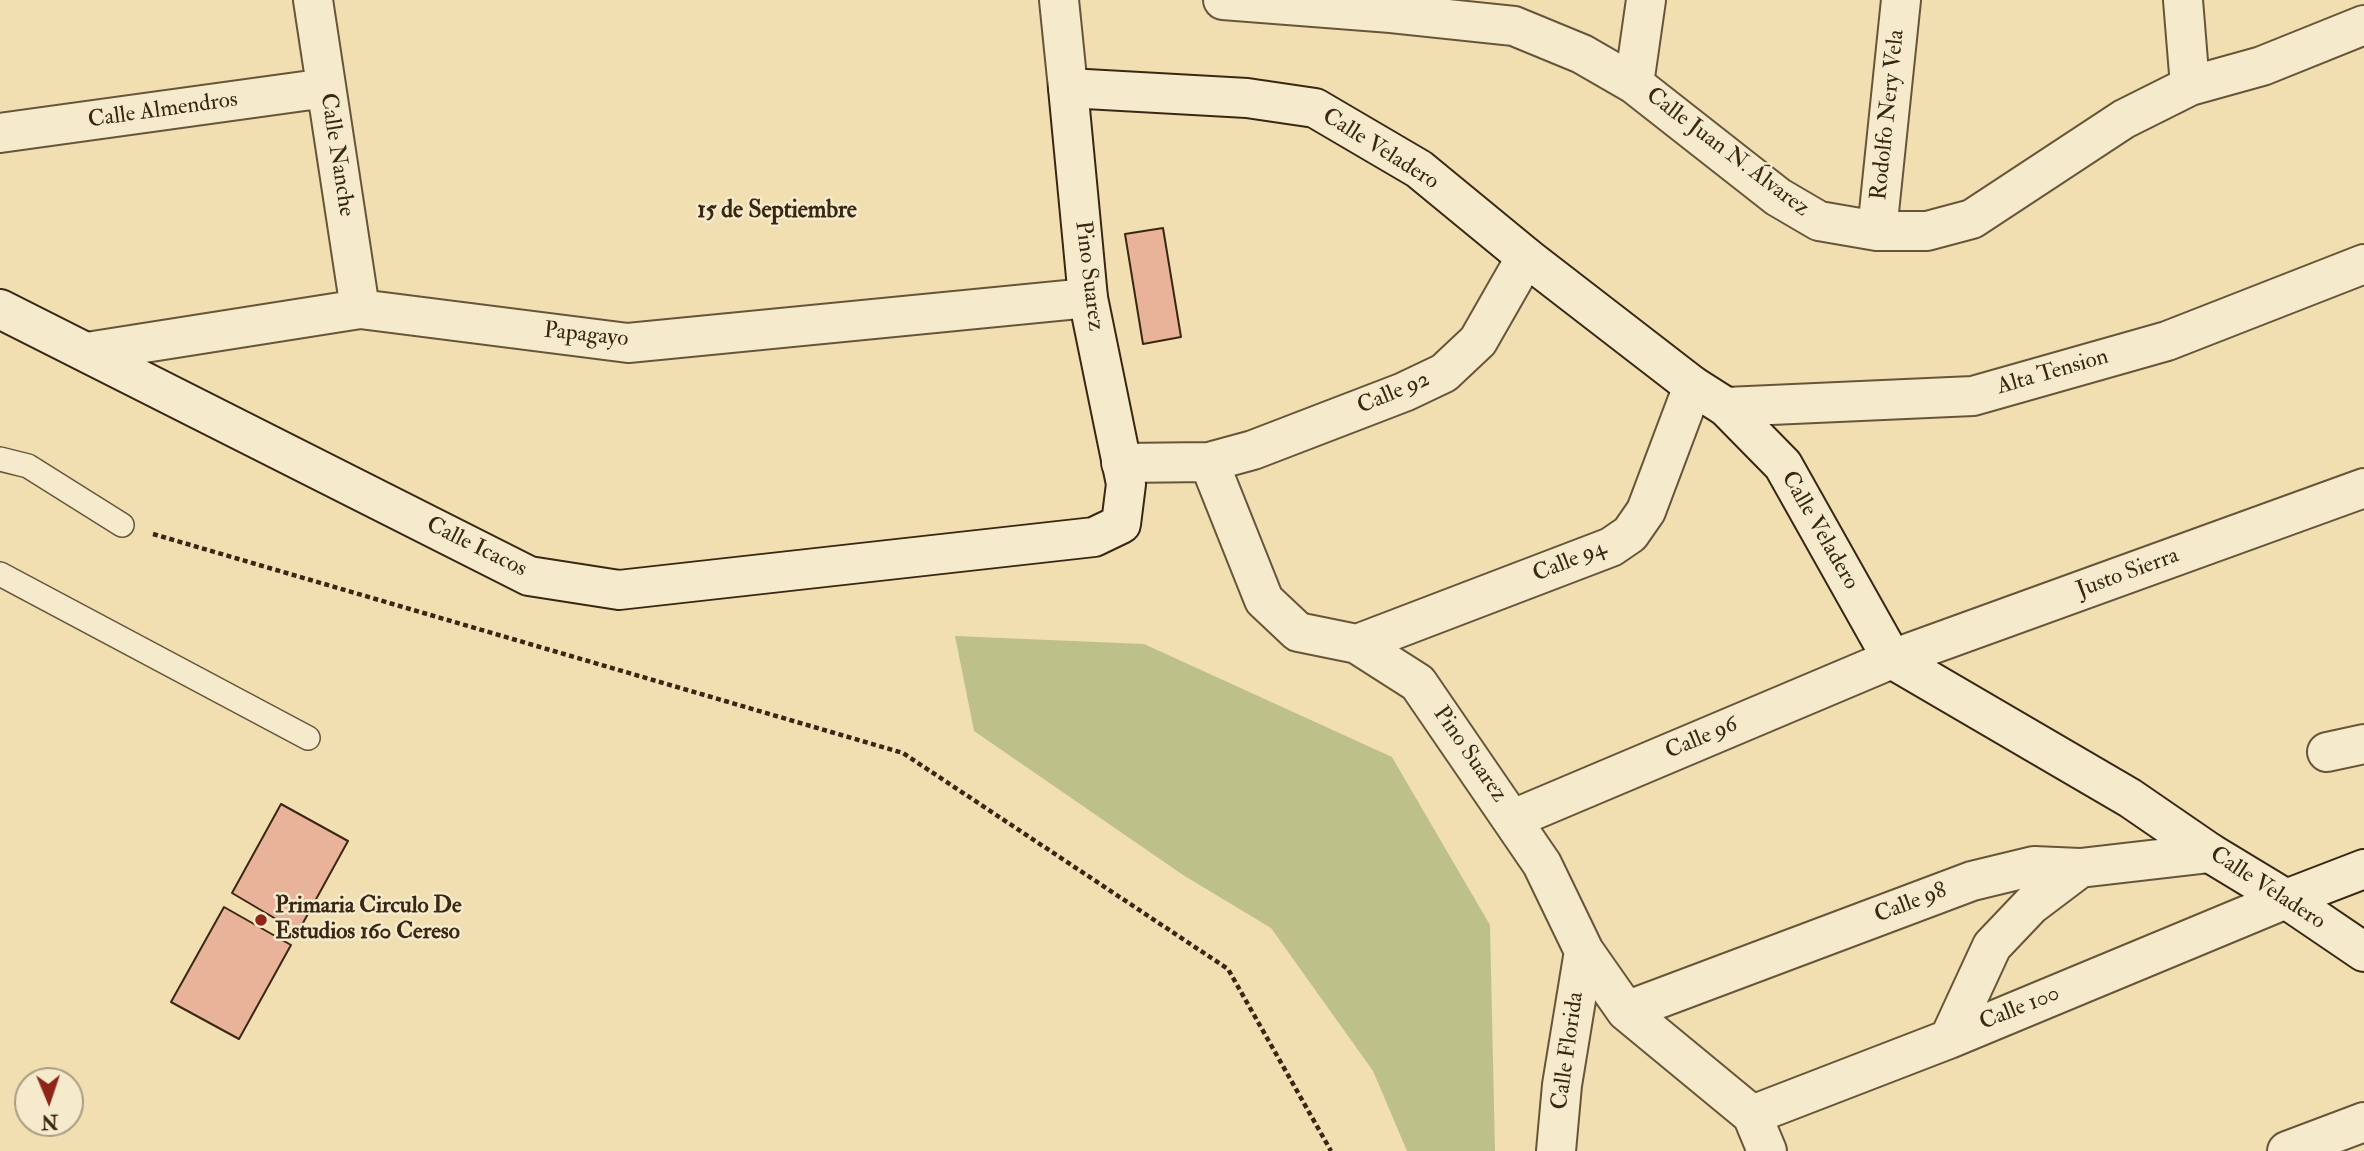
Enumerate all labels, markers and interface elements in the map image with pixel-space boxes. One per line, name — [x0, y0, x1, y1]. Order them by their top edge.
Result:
street label: Rodolfo Nery Vela — [1866, 28, 1912, 202]
street label: Calle Juan N. Álvarez — [1640, 83, 1814, 223]
street label: Calle Almendros — [86, 87, 240, 135]
street label: Calle Nanche — [313, 91, 359, 219]
street label: Calle Veladero — [1317, 103, 1443, 197]
district label: 15 de Septiembre — [697, 198, 857, 226]
street label: Pino Suarez — [1068, 219, 1108, 333]
street label: Papagayo — [542, 318, 630, 354]
street label: Alta Tension — [1994, 344, 2112, 402]
street label: Calle 92 — [1354, 366, 1434, 422]
street label: Calle Veladero — [1774, 467, 1864, 595]
street label: Calle Icacos — [421, 512, 531, 584]
street label: Calle 94 — [1529, 535, 1611, 589]
street label: Justo Sierra — [2073, 543, 2183, 605]
street label: Pino Suarez — [1426, 702, 1512, 808]
street label: Calle 96 — [1662, 712, 1742, 766]
street label: Calle Veladero — [2204, 841, 2330, 937]
street label: Calle 98 — [1871, 878, 1951, 930]
place label: Primaria Circulo De Estudios 160 Cereso — [275, 893, 462, 947]
marker: Primaria Circulo De Estudios 160 Cereso — [253, 912, 269, 928]
street label: Calle 100 — [1976, 980, 2064, 1038]
street label: Calle Florida — [1547, 990, 1591, 1112]
north arrow — [14, 1067, 84, 1137]
text: N — [41, 1109, 59, 1133]

